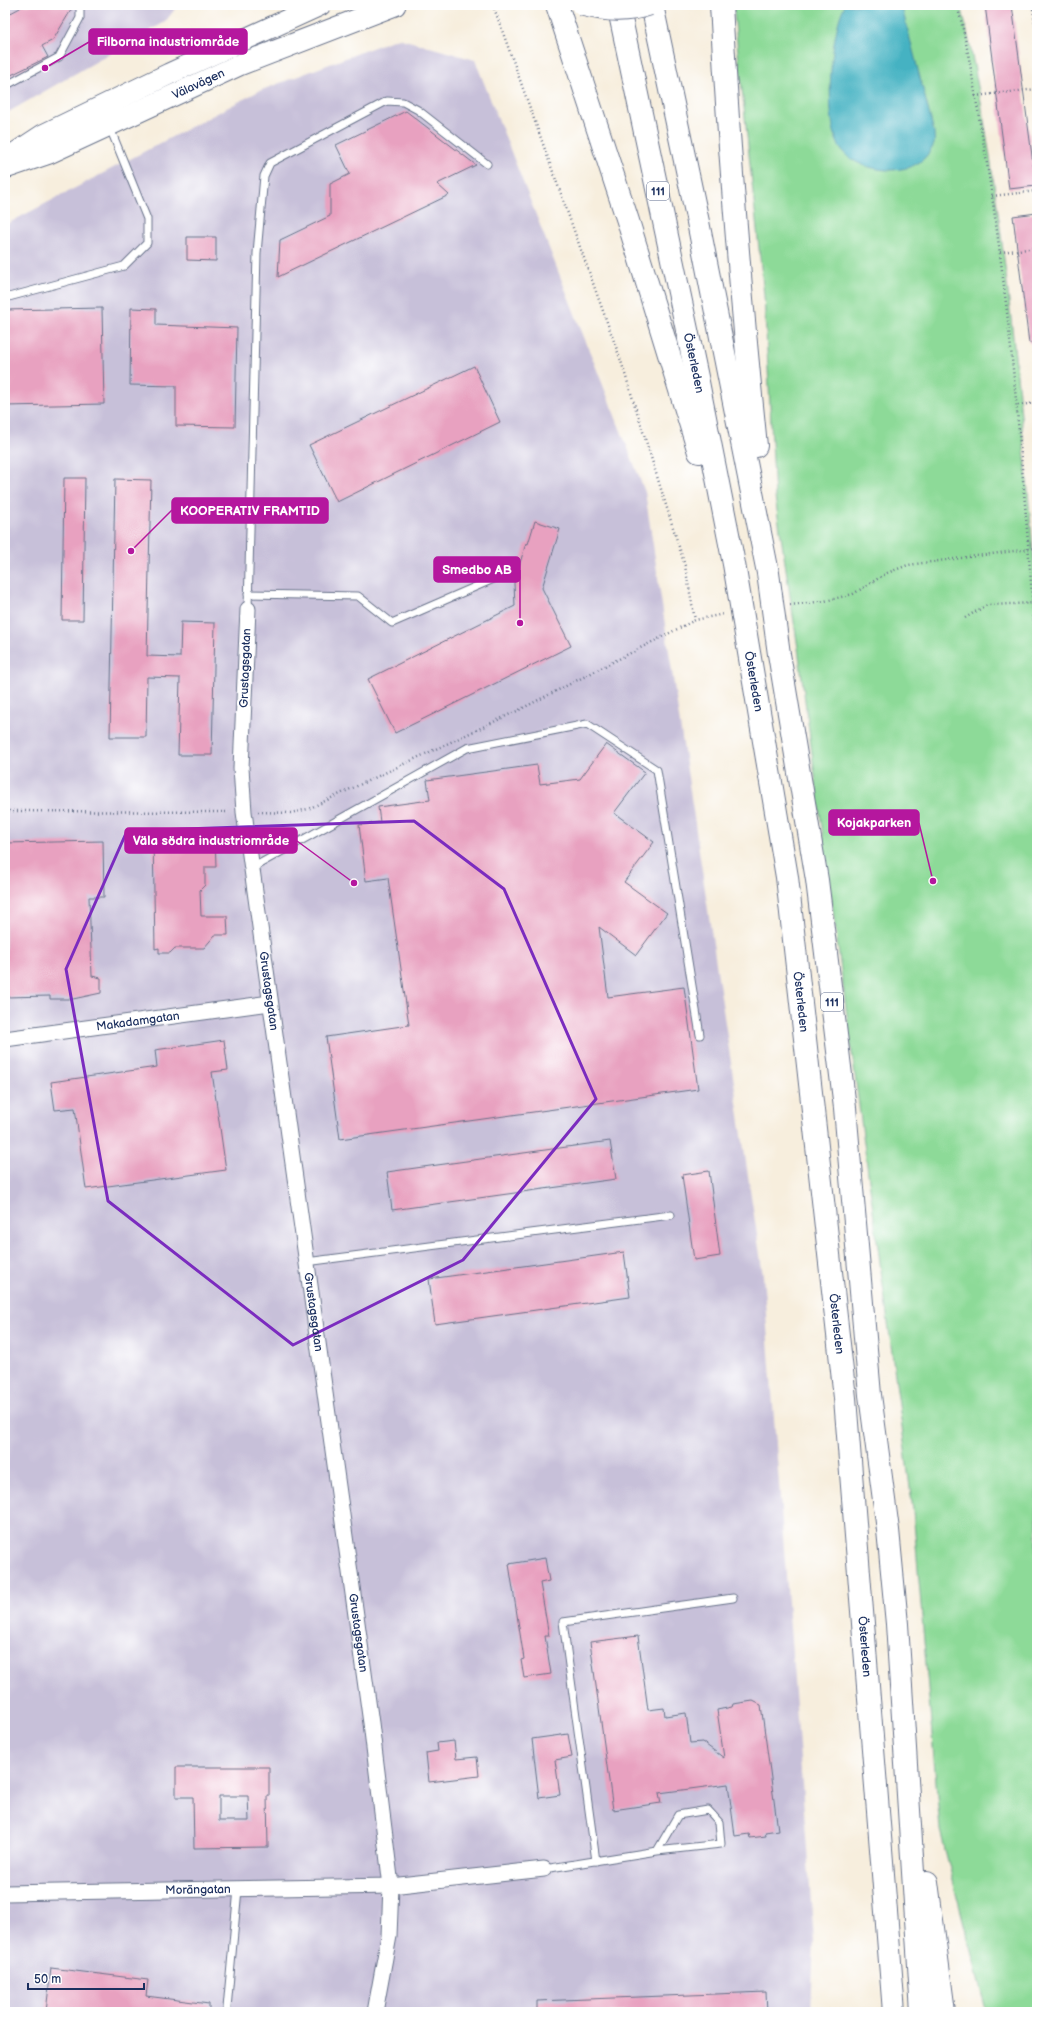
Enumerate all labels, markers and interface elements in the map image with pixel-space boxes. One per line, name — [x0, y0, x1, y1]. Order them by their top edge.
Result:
callout: Filborna industriområde — [89, 29, 247, 54]
text: Filborna industriområde — [97, 34, 240, 50]
street label: Välavägen — [170, 66, 227, 103]
road number: 111 — [647, 182, 669, 200]
street label: Österleden — [680, 332, 707, 395]
callout: KOOPERATIV FRAMTID — [172, 498, 328, 523]
text: KOOPERATIV FRAMTID — [180, 503, 320, 519]
callout: Smedbo AB — [434, 557, 520, 582]
text: Smedbo AB — [442, 562, 512, 578]
street label: Grustagsgatan — [237, 628, 254, 708]
street label: Österleden — [741, 650, 766, 713]
callout: Kojakparken — [829, 810, 919, 835]
text: Kojakparken — [837, 815, 911, 831]
callout: Väla södra industriområde — [125, 828, 297, 853]
text: Väla södra industriområde — [133, 833, 290, 849]
street label: Grustagsgatan — [256, 951, 281, 1032]
street label: Österleden — [790, 971, 811, 1033]
road number: 111 — [821, 993, 843, 1011]
street label: Makadamgatan — [95, 1008, 181, 1035]
street label: Grustagsgatan — [300, 1271, 326, 1353]
street label: Österleden — [825, 1293, 847, 1355]
street label: Grustagsgatan — [345, 1592, 371, 1674]
street label: Österleden — [854, 1616, 874, 1678]
street label: Morängatan — [165, 1882, 231, 1898]
scale bar — [28, 1965, 144, 1991]
text: 50 m — [34, 1972, 61, 1987]

